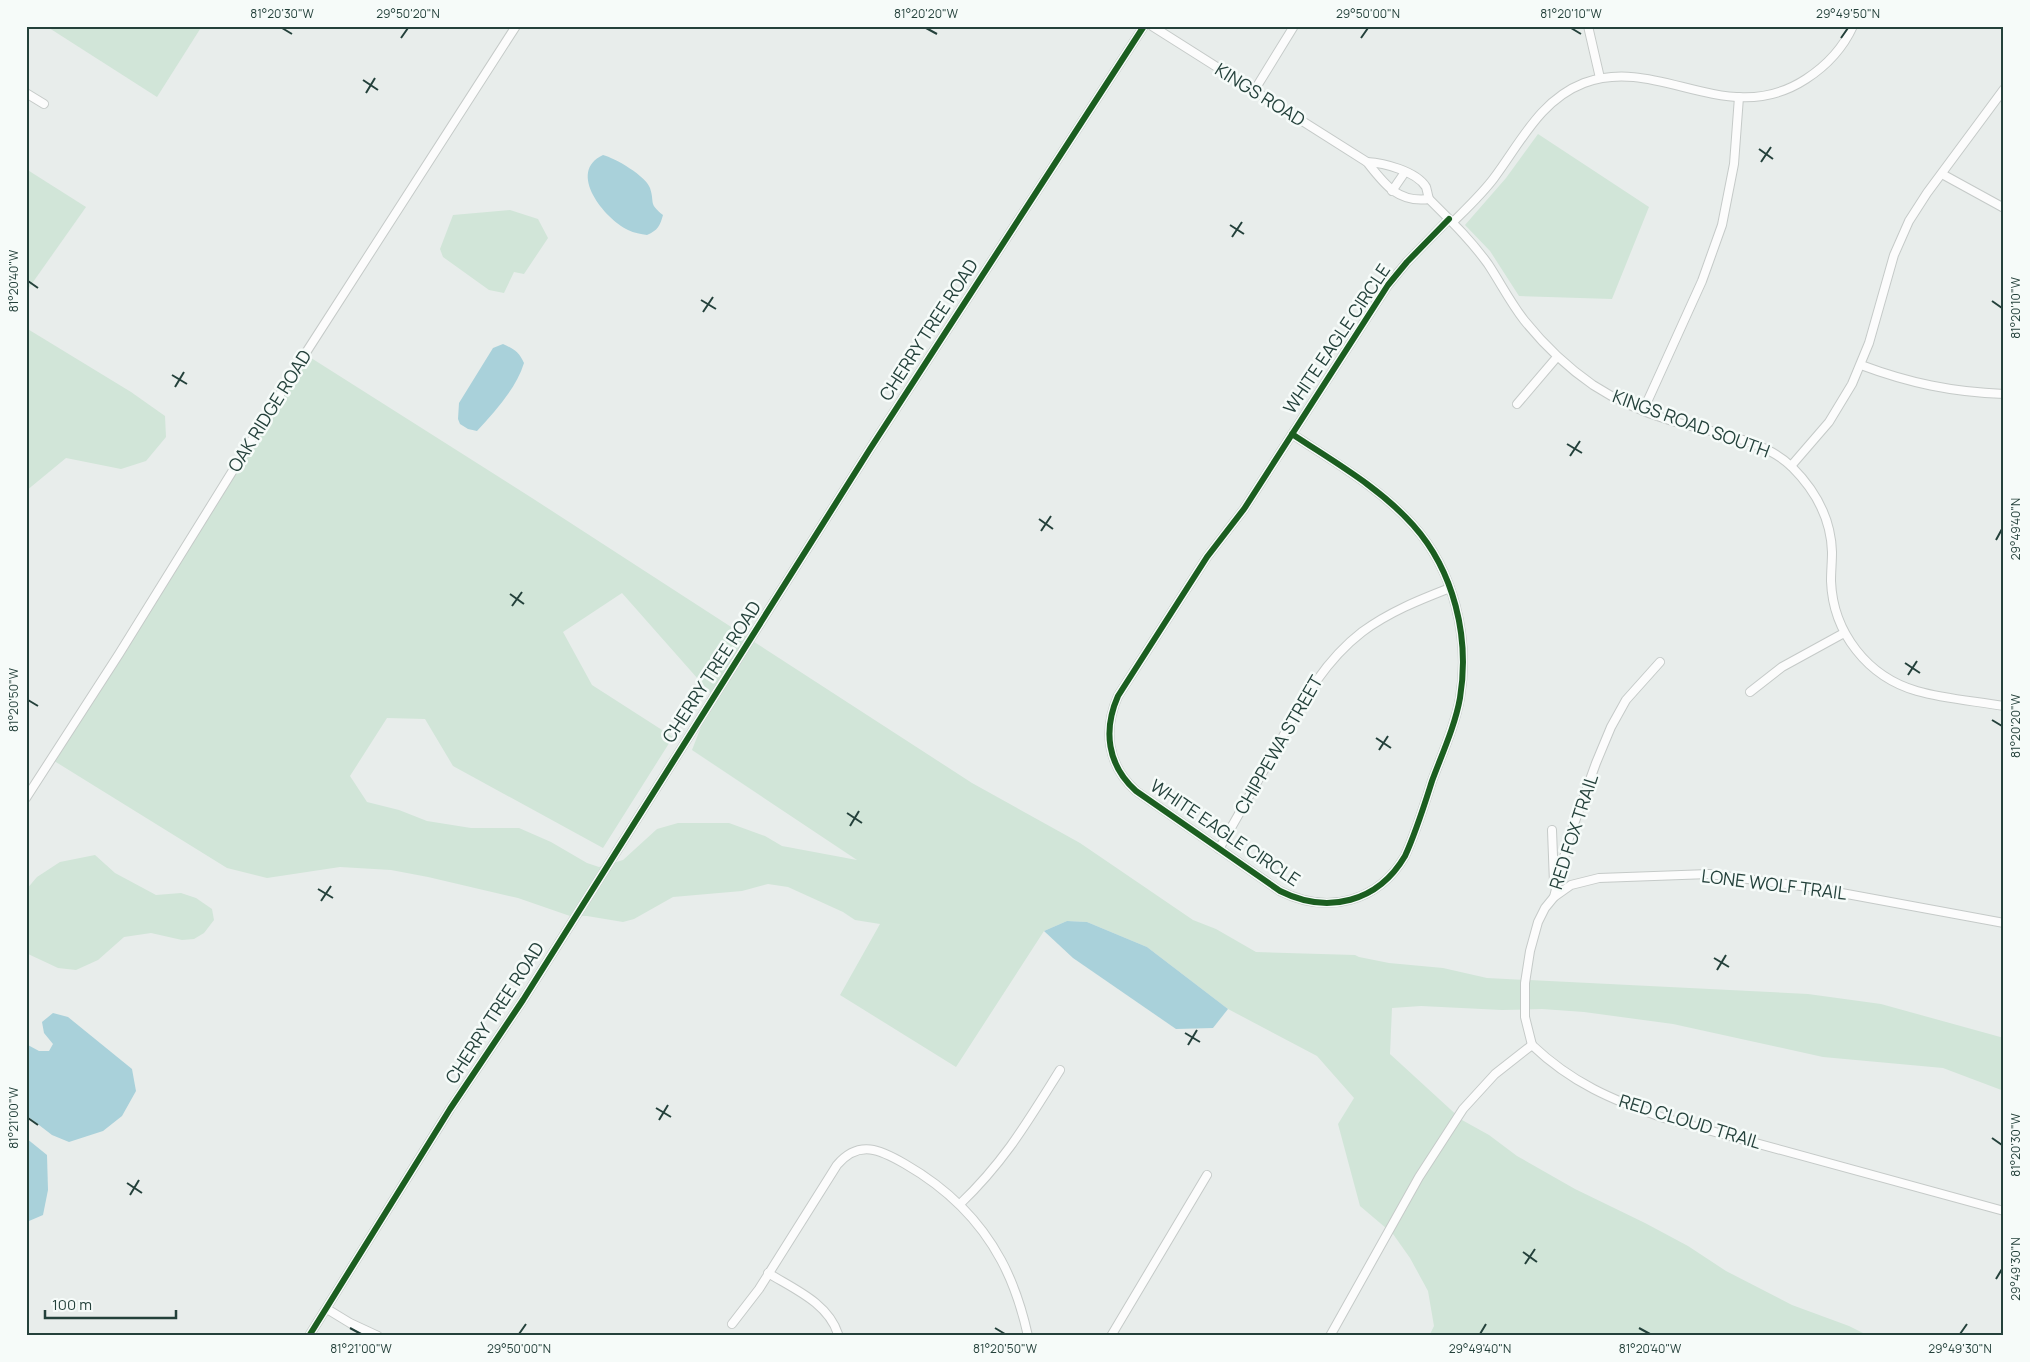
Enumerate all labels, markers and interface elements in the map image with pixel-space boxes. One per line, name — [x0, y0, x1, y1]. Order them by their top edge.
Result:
text: 81°20'30"W — [250, 5, 315, 22]
text: 29°50'20"N — [376, 5, 440, 22]
text: 81°20'20"W — [894, 5, 959, 22]
text: 29°50'00"N — [1336, 5, 1400, 22]
text: 81°20'10"W — [1540, 5, 1603, 22]
text: 29°49'50"N — [1816, 5, 1880, 22]
street label: KINGS ROAD — [1211, 57, 1310, 131]
text: 81°20'40"W — [5, 249, 22, 312]
street label: CHERRY TREE ROAD — [873, 254, 983, 405]
street label: WHITE EAGLE CIRCLE — [1277, 259, 1395, 418]
text: 81°20'10"W — [2007, 276, 2024, 339]
street label: OAK RIDGE ROAD — [222, 345, 316, 476]
street label: KINGS ROAD SOUTH — [1609, 383, 1773, 463]
text: 29°49'40"N — [2007, 498, 2024, 560]
street label: CHERRY TREE ROAD — [656, 596, 766, 747]
text: 81°20'50"W — [5, 667, 22, 732]
street label: CHIPPEWA STREET — [1229, 671, 1328, 818]
text: 81°20'20"W — [2007, 693, 2024, 758]
street label: RED FOX TRAIL — [1543, 771, 1603, 892]
street label: WHITE EAGLE CIRCLE — [1146, 773, 1305, 891]
street label: LONE WOLF TRAIL — [1700, 863, 1848, 905]
street label: CHERRY TREE ROAD — [439, 937, 549, 1088]
text: 81°21'00"W — [5, 1086, 22, 1149]
street label: RED CLOUD TRAIL — [1616, 1088, 1764, 1154]
text: 81°20'30"W — [2007, 1112, 2024, 1177]
text: 29°49'30"N — [2007, 1237, 2024, 1301]
scale bar — [45, 1287, 176, 1319]
text: 100 m — [52, 1294, 92, 1315]
text: 81°21'00"W — [330, 1340, 393, 1357]
text: 29°50'00"N — [487, 1340, 551, 1357]
text: 81°20'50"W — [973, 1340, 1038, 1357]
text: 29°49'40"N — [1449, 1340, 1511, 1357]
text: 81°20'40"W — [1619, 1340, 1682, 1357]
text: 29°49'30"N — [1928, 1340, 1992, 1357]

